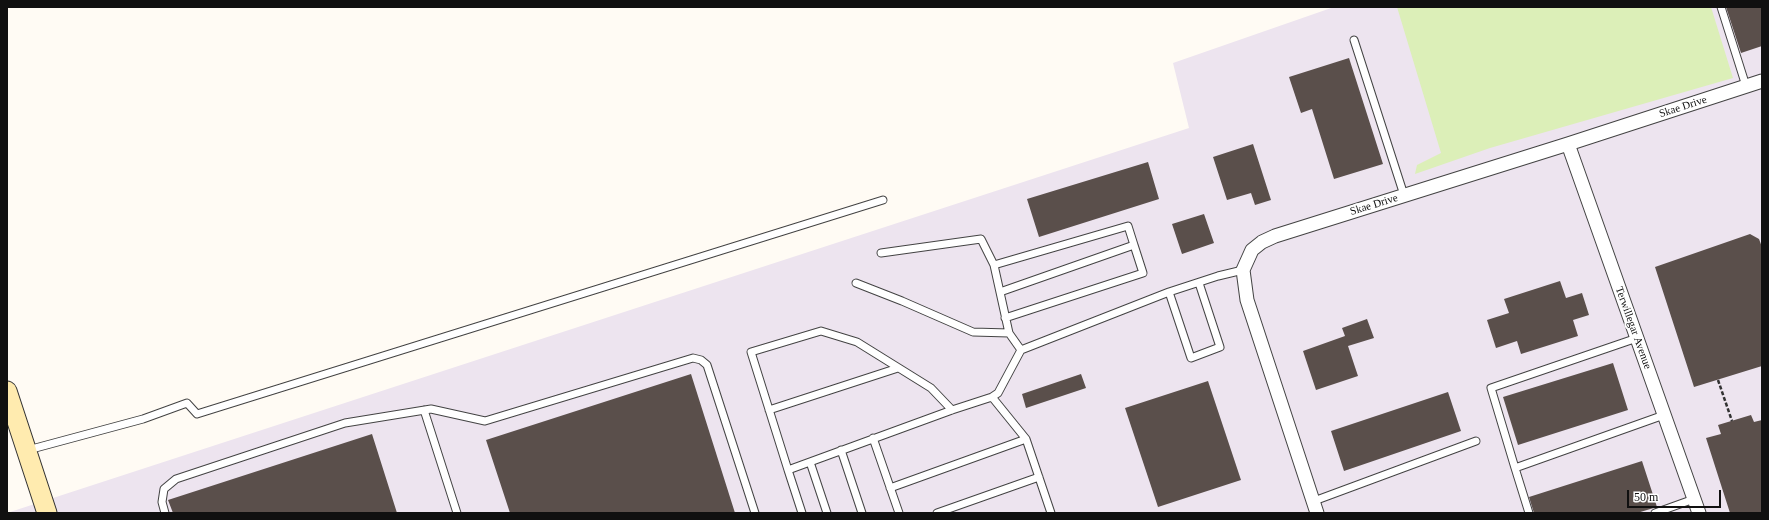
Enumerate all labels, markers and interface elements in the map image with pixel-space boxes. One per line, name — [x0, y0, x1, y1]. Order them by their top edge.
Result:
street label: Skae Drive — [1658, 93, 1708, 121]
street label: Skae Drive — [1349, 191, 1399, 219]
street label: Terwillegar Avenue — [1612, 285, 1654, 371]
scale bar — [1629, 482, 1723, 508]
text: 50 m — [1634, 490, 1658, 504]

